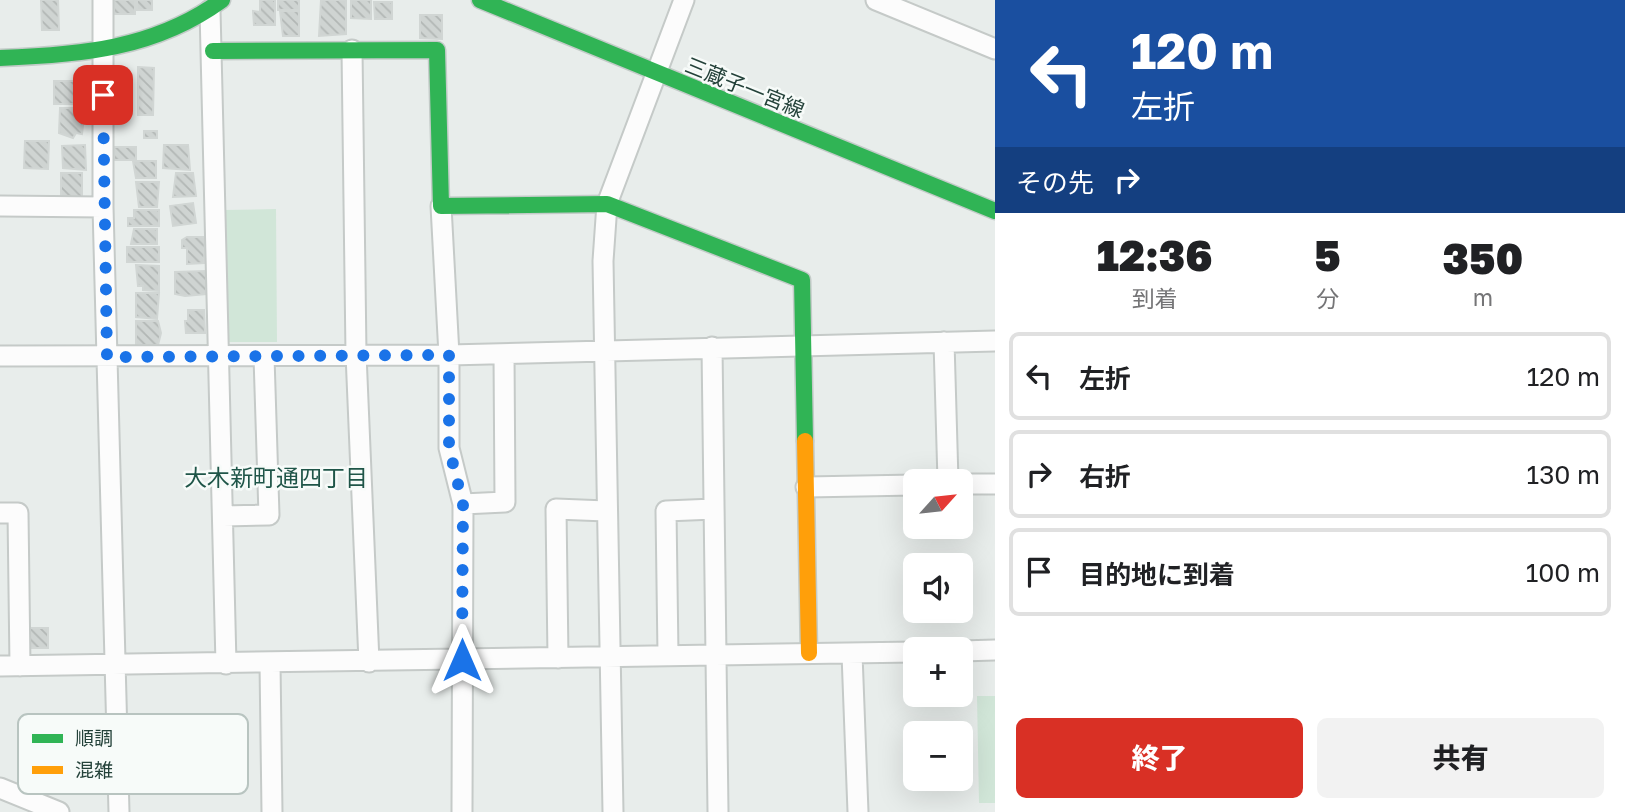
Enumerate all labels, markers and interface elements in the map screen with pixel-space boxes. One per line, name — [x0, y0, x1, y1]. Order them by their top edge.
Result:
text: 120 m — [1131, 21, 1273, 80]
icon: left — [1016, 28, 1107, 119]
street label: 三蔵子一宮線 — [682, 51, 808, 123]
pin — [73, 65, 133, 125]
icon: arrive — [84, 76, 122, 114]
text: 左折 — [1131, 87, 1195, 125]
icon: right — [1108, 161, 1146, 199]
text: その先 — [1016, 167, 1094, 198]
text: 12:36 — [1097, 230, 1213, 280]
text: 5 — [1314, 230, 1341, 280]
text: 350 — [1443, 233, 1523, 283]
text: m — [1473, 283, 1493, 311]
text: 到着 — [1132, 284, 1178, 312]
text: 分 — [1316, 284, 1339, 312]
icon: left — [1020, 357, 1058, 395]
text: 120 m — [1527, 361, 1600, 392]
text: 左折 — [1079, 363, 1131, 394]
icon: right — [1020, 455, 1058, 493]
text: 130 m — [1527, 459, 1600, 490]
text: 右折 — [1079, 461, 1131, 492]
district label: 大木新町通四丁目 — [184, 463, 368, 491]
north arrow — [903, 469, 973, 539]
map controls — [903, 469, 973, 791]
button: sound — [903, 553, 973, 623]
icon: arrive — [1020, 553, 1058, 591]
text: 100 m — [1526, 557, 1600, 588]
text: 目的地に到着 — [1079, 559, 1235, 590]
position arrow — [425, 623, 499, 697]
button: + — [903, 637, 973, 707]
legend — [18, 714, 248, 794]
button: 終了 — [1016, 718, 1303, 798]
button: 共有 — [1317, 718, 1604, 798]
button: − — [903, 721, 973, 791]
text: 順調 — [75, 726, 113, 749]
text: 混雑 — [75, 758, 113, 781]

